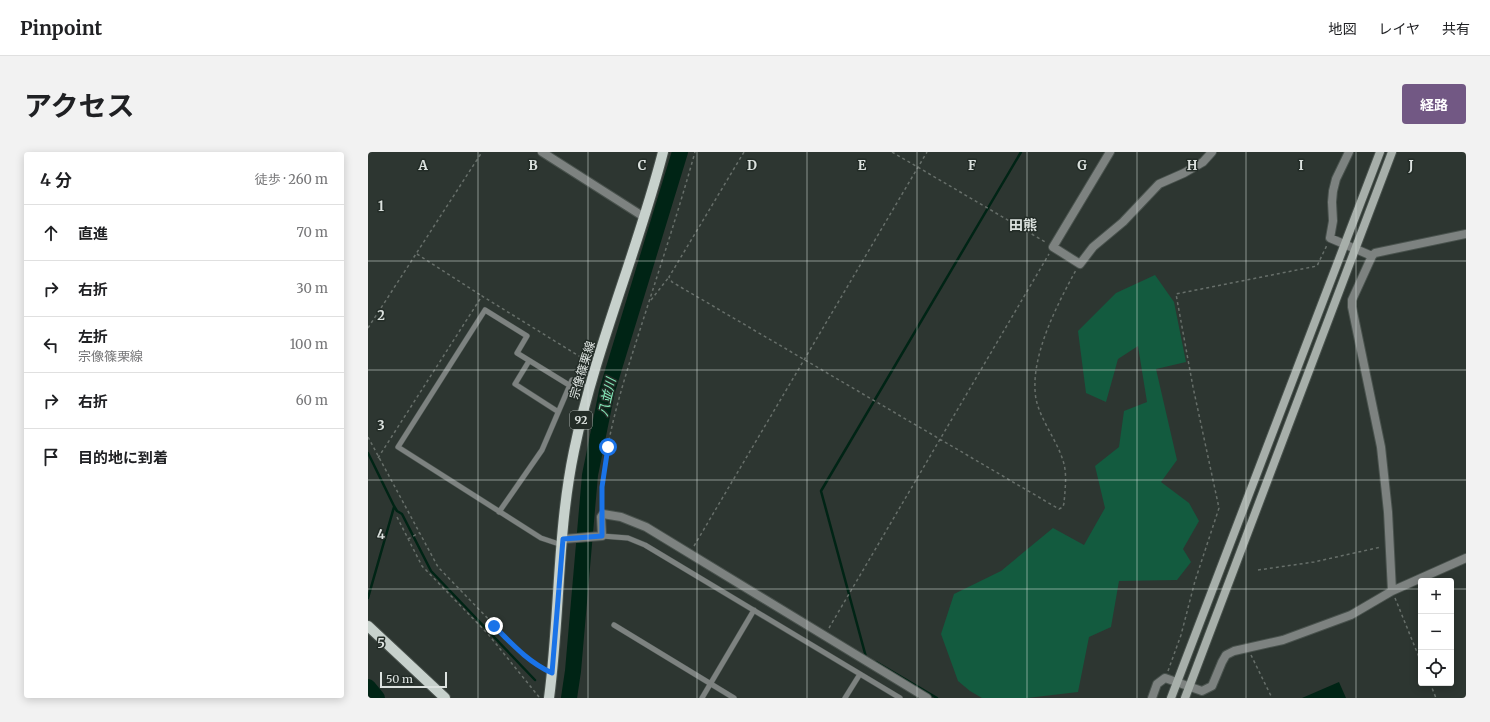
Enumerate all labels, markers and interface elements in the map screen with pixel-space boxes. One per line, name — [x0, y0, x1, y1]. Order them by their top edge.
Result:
text: Pinpoint — [20, 16, 102, 40]
text: 地図 — [1328, 20, 1356, 38]
text: レイヤ — [1378, 20, 1420, 38]
text: 共有 — [1442, 20, 1470, 38]
button: 経路 — [1402, 84, 1466, 124]
text: アクセス — [24, 88, 135, 124]
text: A — [417, 157, 428, 174]
text: B — [528, 157, 538, 174]
text: C — [638, 157, 647, 174]
text: D — [747, 157, 757, 174]
text: E — [858, 157, 867, 174]
text: F — [968, 157, 976, 174]
text: G — [1077, 157, 1087, 174]
text: H — [1187, 157, 1198, 174]
text: I — [1298, 157, 1304, 174]
text: J — [1407, 157, 1414, 174]
text: 4 分 — [40, 169, 72, 191]
text: 徒歩 · 260 m — [255, 171, 328, 188]
text: 1 — [378, 198, 384, 215]
district label: 田熊 — [1009, 216, 1037, 234]
icon: ahead — [40, 222, 62, 244]
text: 直進 — [78, 224, 108, 243]
text: 70 m — [297, 224, 328, 241]
icon: right — [40, 278, 62, 300]
text: 右折 — [78, 280, 108, 299]
text: 30 m — [296, 280, 328, 297]
text: 2 — [377, 307, 385, 324]
text: 左折 — [78, 327, 108, 346]
icon: left — [40, 334, 62, 356]
text: 100 m — [290, 336, 328, 353]
street label: 宗像篠栗線 — [566, 339, 598, 401]
text: 宗像篠栗線 — [78, 348, 143, 365]
water label: 八並川 — [594, 374, 620, 418]
icon: right — [40, 390, 62, 412]
text: 右折 — [78, 392, 108, 411]
text: 60 m — [296, 392, 328, 409]
road number: 92 — [570, 411, 592, 429]
text: 3 — [377, 417, 385, 434]
route start — [599, 438, 617, 456]
icon: arrive — [40, 446, 62, 468]
text: 目的地に到着 — [78, 448, 168, 467]
text: 4 — [377, 526, 386, 543]
map controls — [1418, 578, 1454, 686]
button: + — [1418, 578, 1454, 614]
button: − — [1418, 614, 1454, 650]
route end — [485, 617, 503, 635]
text: 5 — [377, 635, 385, 652]
button: locate — [1418, 650, 1454, 686]
scale bar — [380, 670, 447, 689]
text: 50 m — [386, 672, 413, 686]

